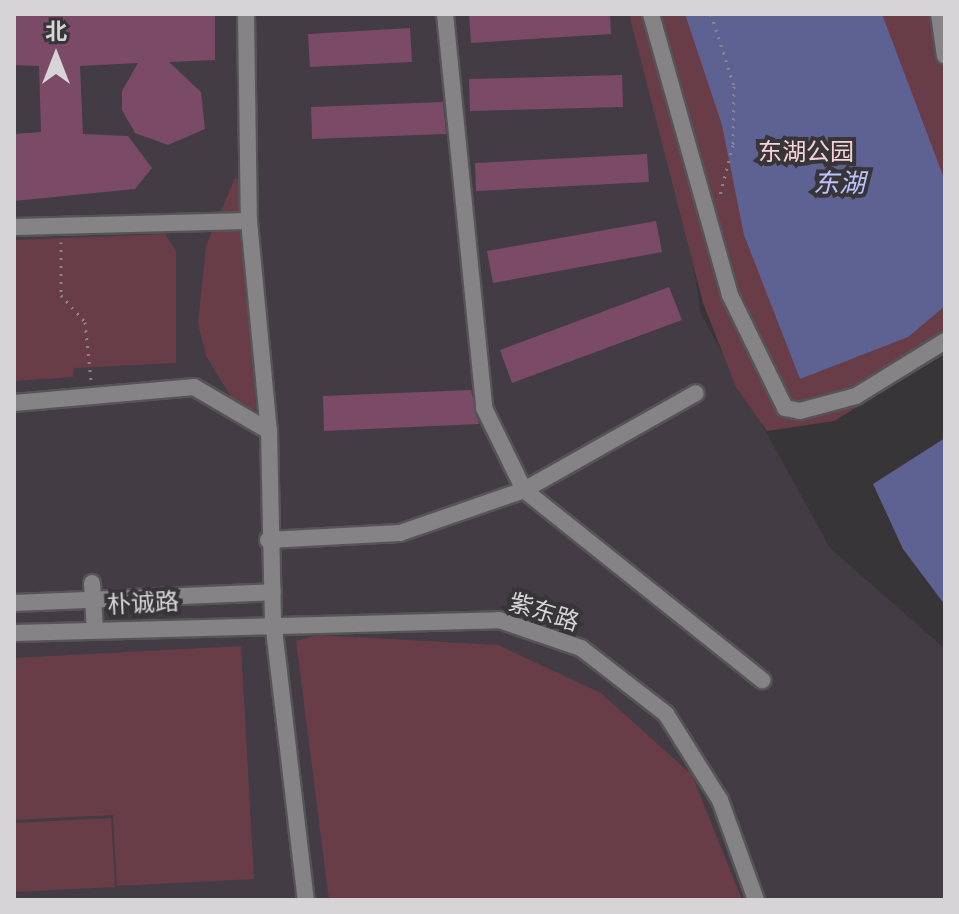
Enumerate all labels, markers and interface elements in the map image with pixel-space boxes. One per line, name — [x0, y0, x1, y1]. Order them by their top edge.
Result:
north arrow — [16, 16, 96, 96]
text: 北 — [45, 18, 67, 45]
park label: 东湖公园 — [758, 138, 854, 166]
water label: 东湖 — [813, 168, 865, 200]
street label: 朴诚路 — [106, 587, 180, 619]
street label: 紫东路 — [505, 587, 583, 637]

